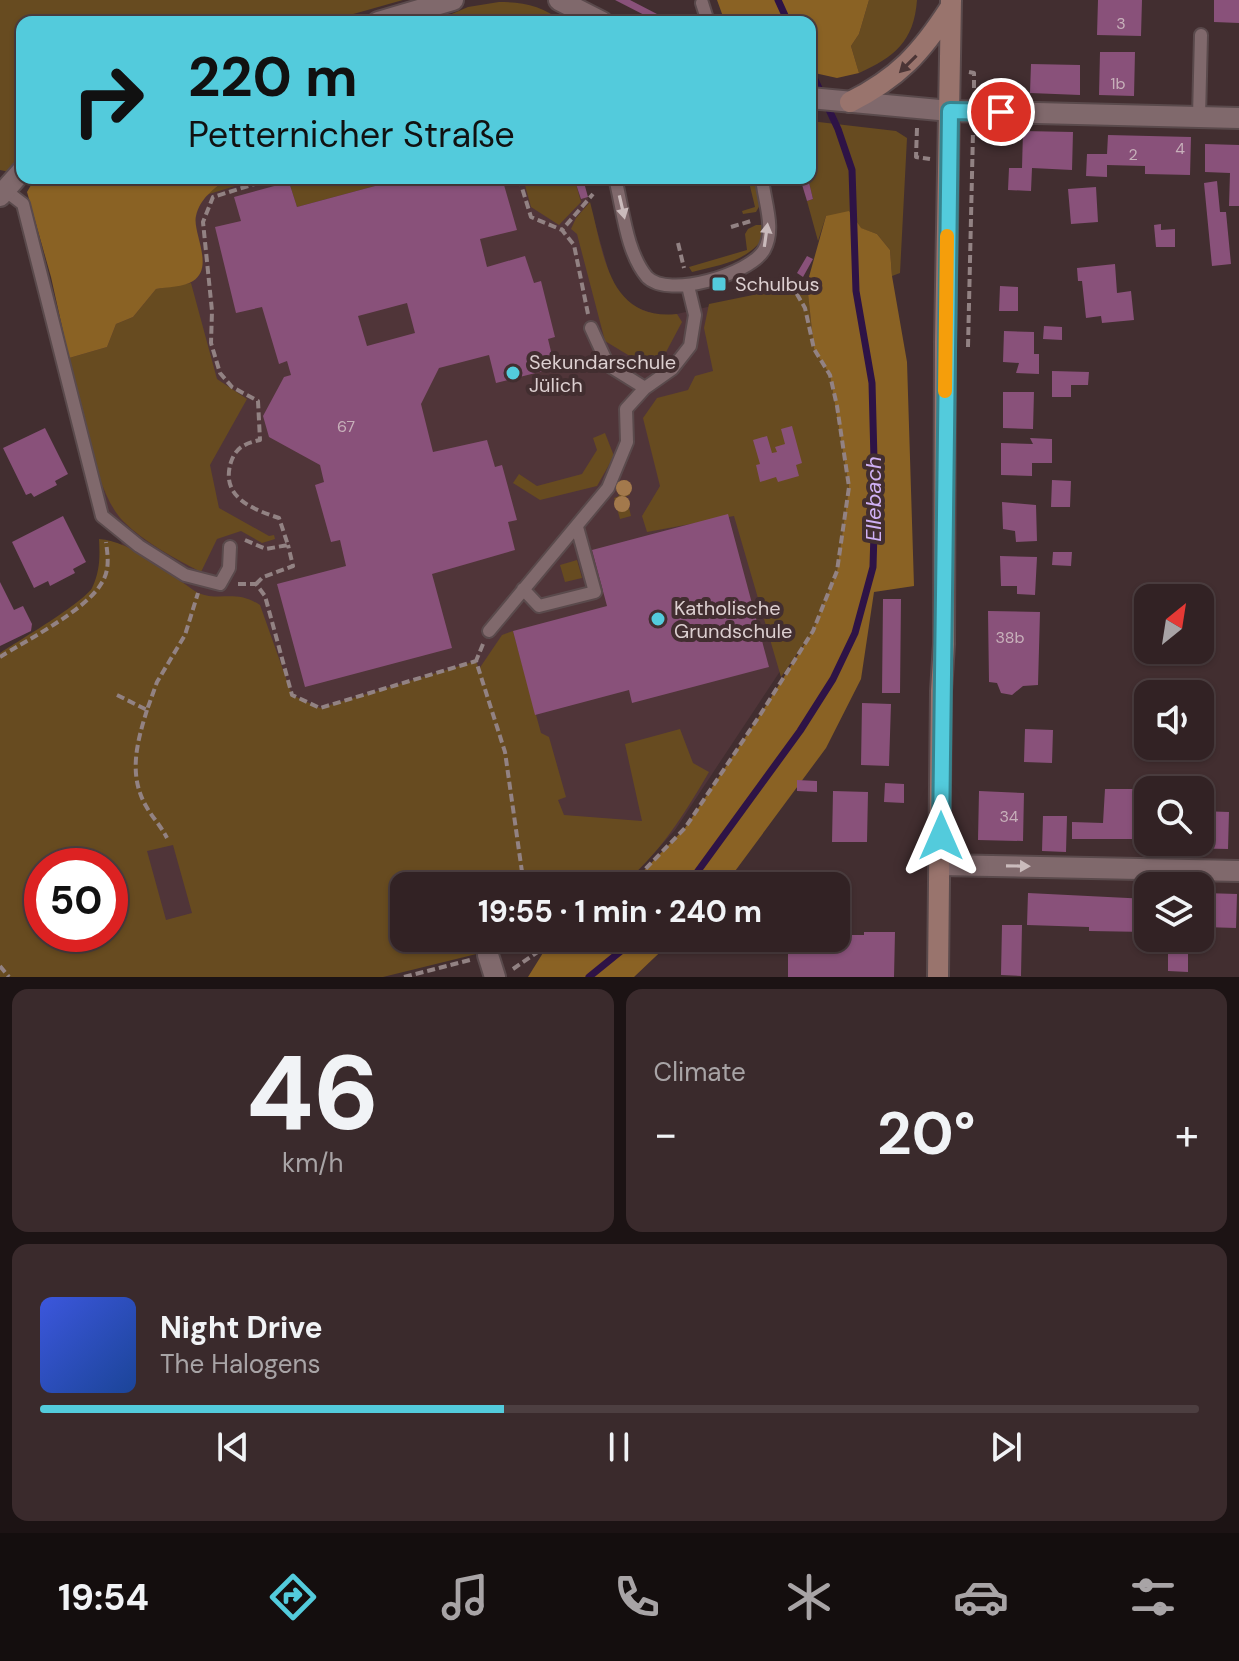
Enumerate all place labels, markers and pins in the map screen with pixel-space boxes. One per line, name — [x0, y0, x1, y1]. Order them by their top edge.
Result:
pin — [967, 78, 1035, 146]
place label: Schulbus — [735, 271, 819, 297]
marker: Schulbus — [710, 275, 728, 293]
place label: Sekundarschule Jülich — [529, 349, 676, 398]
marker: Sekundarschule Jülich — [504, 364, 522, 382]
place label: Katholische Grundschule — [674, 595, 792, 644]
marker: Katholische Grundschule — [649, 610, 667, 628]

